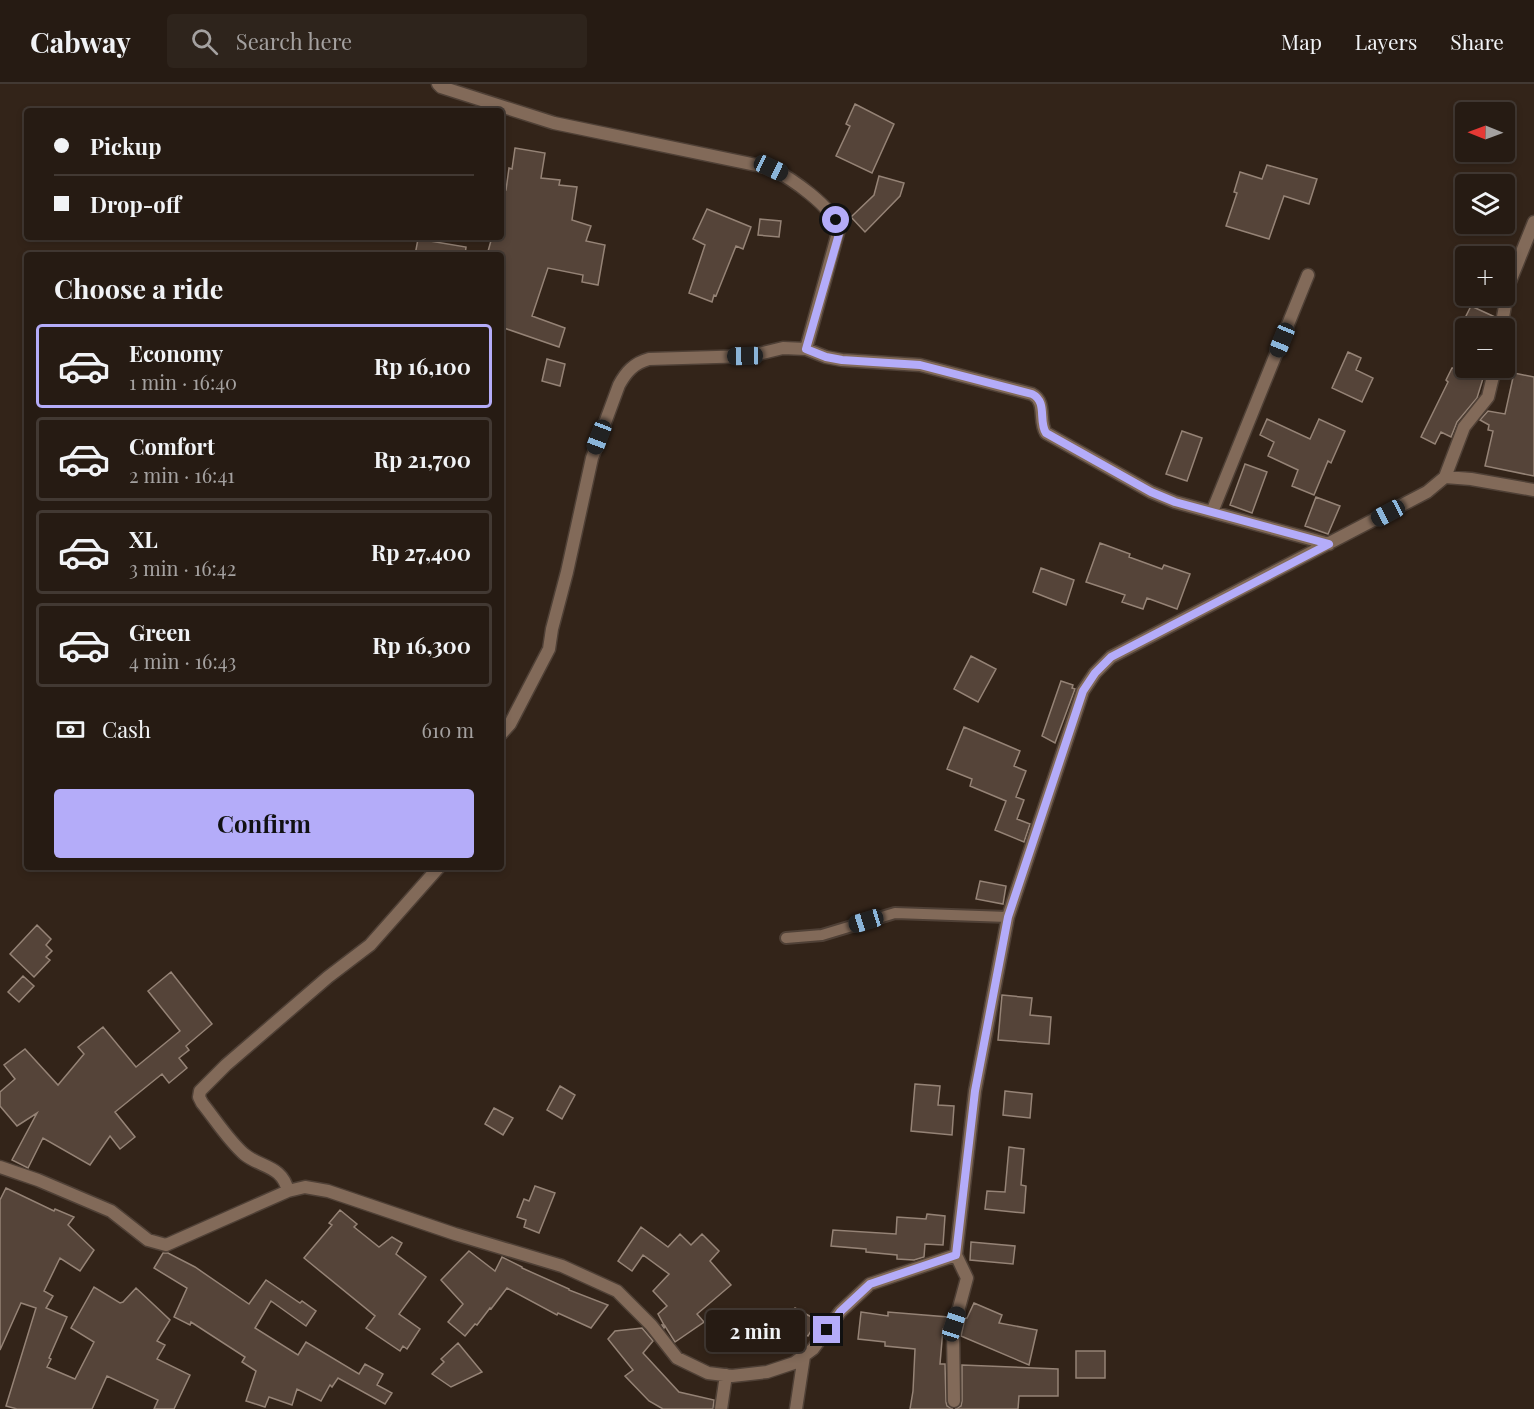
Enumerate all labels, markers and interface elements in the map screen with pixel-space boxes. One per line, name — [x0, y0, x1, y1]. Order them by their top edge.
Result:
search box — [167, 14, 587, 68]
text: Cabway — [30, 23, 131, 60]
icon: search — [188, 25, 221, 58]
text: Search here — [236, 26, 352, 56]
text: Map — [1281, 27, 1322, 55]
text: Layers — [1355, 27, 1417, 55]
text: Share — [1450, 27, 1504, 55]
north arrow — [1455, 102, 1515, 162]
map controls — [1455, 102, 1515, 378]
text: Pickup — [90, 131, 161, 161]
car — [751, 152, 791, 184]
button: layers — [1455, 174, 1515, 234]
text: Drop-off — [90, 189, 181, 219]
route start — [822, 206, 849, 233]
button: + — [1455, 246, 1515, 306]
text: Choose a ride — [54, 270, 223, 306]
button: − — [1455, 318, 1515, 378]
car — [1267, 320, 1297, 360]
text: Economy — [129, 338, 223, 368]
icon: car — [57, 339, 111, 393]
car — [727, 347, 763, 365]
text: Rp 16,100 — [374, 351, 471, 381]
text: 1 min · 16:40 — [129, 368, 237, 395]
car — [584, 417, 614, 457]
text: Comfort — [129, 431, 215, 461]
icon: car — [57, 432, 111, 486]
text: Rp 21,700 — [374, 444, 471, 474]
text: 2 min · 16:41 — [129, 461, 235, 488]
car — [1368, 497, 1408, 529]
text: XL — [129, 524, 158, 554]
icon: car — [57, 525, 111, 579]
text: Rp 27,400 — [371, 537, 471, 567]
text: 3 min · 16:42 — [129, 554, 236, 581]
text: Green — [129, 617, 191, 647]
icon: car — [57, 618, 111, 672]
text: Rp 16,300 — [372, 630, 471, 660]
text: 4 min · 16:43 — [129, 647, 236, 674]
icon: cash — [54, 713, 87, 746]
text: Cash — [102, 714, 151, 744]
text: 610 m — [422, 716, 474, 743]
button: Confirm — [54, 789, 474, 858]
car — [846, 907, 886, 935]
car — [940, 1304, 968, 1344]
callout: 2 min — [707, 1309, 806, 1351]
route end — [813, 1316, 840, 1343]
text: 2 min — [730, 1317, 781, 1344]

